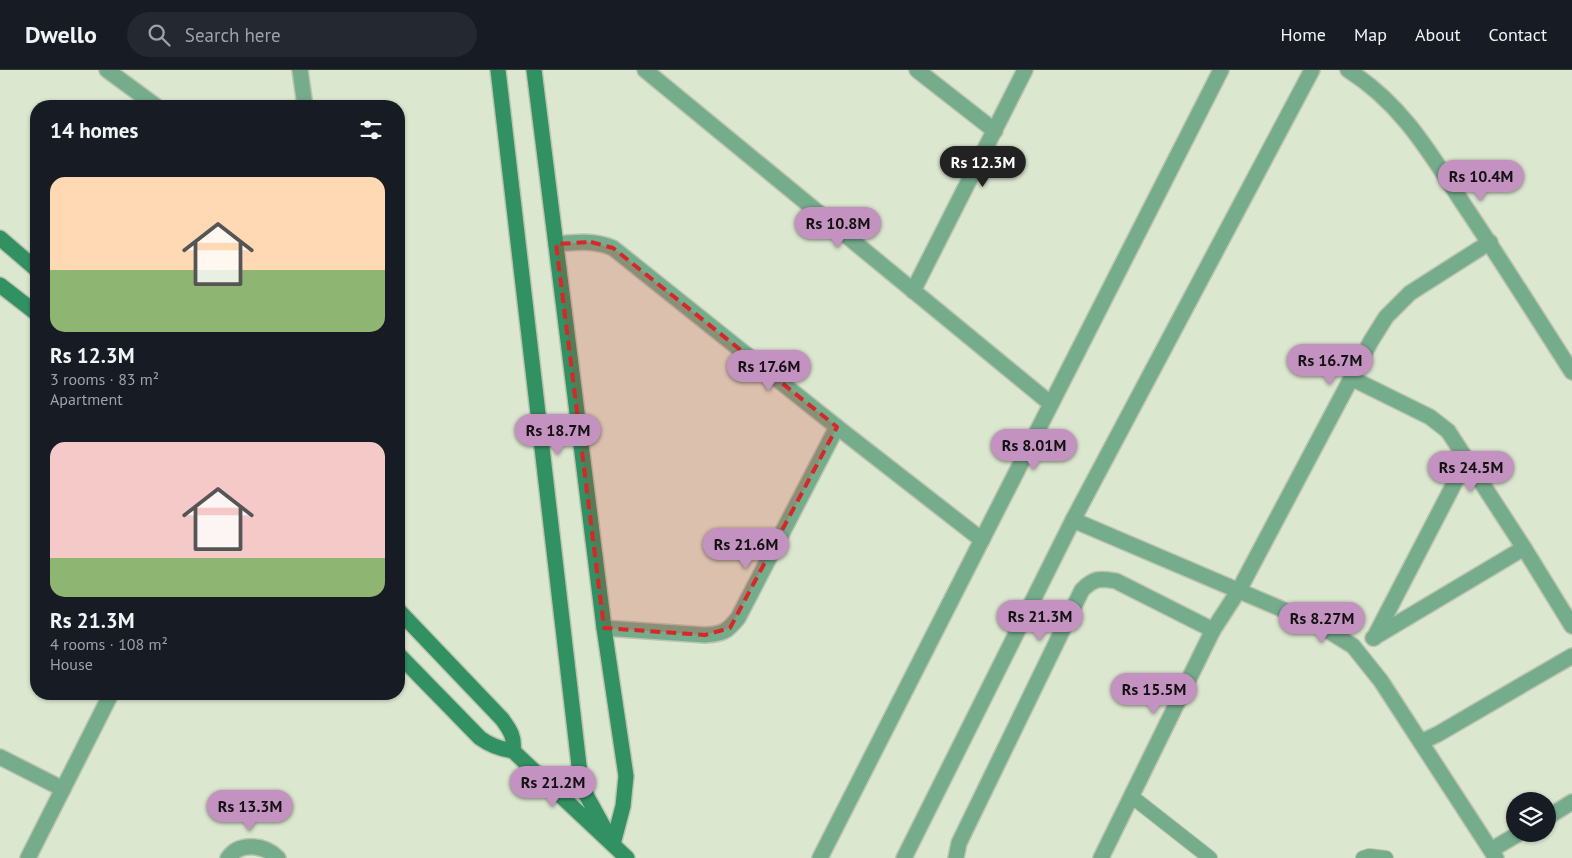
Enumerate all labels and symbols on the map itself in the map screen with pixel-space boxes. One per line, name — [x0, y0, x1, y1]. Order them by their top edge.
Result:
pin: Rs 12.3M — [931, 146, 1035, 188]
pin: Rs 10.4M — [1429, 160, 1533, 202]
pin: Rs 10.8M — [786, 206, 890, 249]
pin: Rs 16.7M — [1278, 344, 1382, 386]
pin: Rs 17.6M — [717, 350, 821, 392]
pin: Rs 18.7M — [506, 414, 610, 456]
pin: Rs 8.01M — [982, 428, 1086, 471]
pin: Rs 24.5M — [1419, 450, 1523, 493]
pin: Rs 21.6M — [694, 528, 798, 570]
pin: Rs 21.3M — [988, 600, 1092, 642]
pin: Rs 8.27M — [1270, 602, 1374, 644]
pin: Rs 15.5M — [1102, 672, 1206, 715]
pin: Rs 21.2M — [501, 766, 605, 808]
pin: Rs 13.3M — [198, 790, 302, 832]

